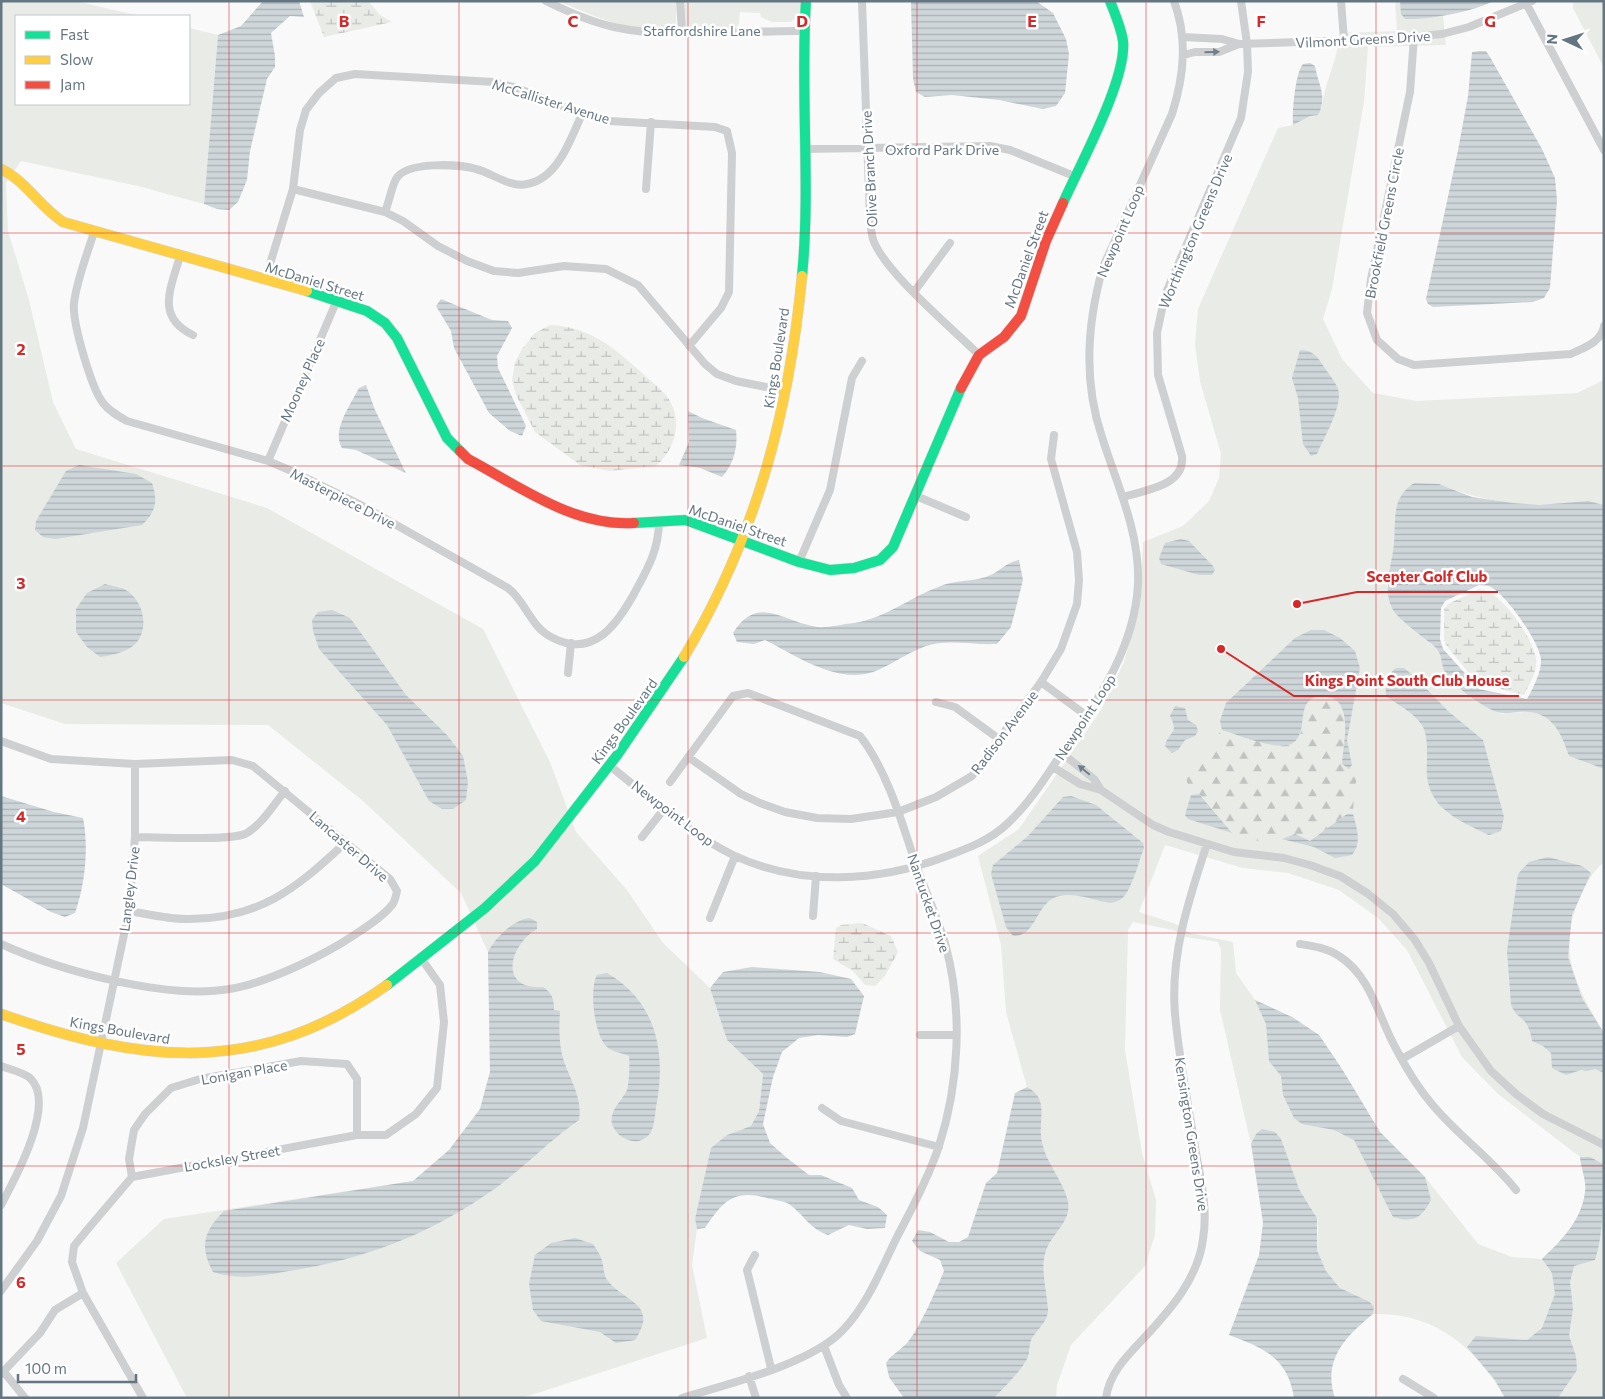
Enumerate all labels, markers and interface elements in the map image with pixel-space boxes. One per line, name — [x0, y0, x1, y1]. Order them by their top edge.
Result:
text: B — [339, 11, 350, 30]
text: C — [568, 11, 579, 30]
text: D — [796, 11, 808, 30]
text: E — [1027, 11, 1037, 30]
text: F — [1256, 11, 1266, 30]
text: G — [1484, 11, 1496, 30]
legend — [15, 15, 190, 105]
north arrow — [1540, 15, 1590, 65]
street label: Staffordshire Lane — [643, 22, 761, 39]
text: Fast — [60, 25, 89, 43]
street label: Vilmont Greens Drive — [1295, 27, 1431, 51]
text: N — [1543, 33, 1560, 45]
one-way arrow — [1204, 48, 1220, 56]
text: Slow — [60, 50, 93, 68]
text: Jam — [60, 75, 85, 93]
street label: McCallister Avenue — [490, 75, 612, 127]
street label: Olive Branch Drive — [857, 110, 881, 228]
street label: Oxford Park Drive — [885, 141, 999, 158]
street label: Brookfield Greens Circle — [1361, 146, 1407, 300]
street label: Worthington Greens Drive — [1155, 151, 1235, 311]
street label: Newpoint Loop — [1093, 182, 1147, 280]
street label: McDaniel Street — [1000, 208, 1052, 310]
street label: McDaniel Street — [263, 258, 367, 304]
street label: Kings Boulevard — [760, 307, 792, 409]
street label: Mooney Place — [276, 336, 328, 424]
text: 2 — [16, 339, 26, 358]
street label: Masterpiece Drive — [288, 464, 398, 532]
street label: McDaniel Street — [687, 500, 790, 550]
callout: Scepter Golf Club — [1357, 562, 1498, 592]
text: Scepter Golf Club — [1367, 567, 1488, 585]
text: 3 — [16, 573, 26, 592]
callout: Kings Point South Club House — [1294, 666, 1519, 696]
street label: Newpoint Loop — [1051, 671, 1119, 763]
text: Kings Point South Club House — [1305, 671, 1509, 689]
street label: Kings Boulevard — [587, 675, 661, 767]
street label: Radison Avenue — [967, 687, 1041, 777]
one-way arrow — [1077, 764, 1090, 775]
street label: Newpoint Loop — [628, 777, 718, 849]
text: 4 — [16, 806, 26, 825]
street label: Lancaster Drive — [306, 807, 392, 885]
street label: Langley Drive — [115, 846, 143, 932]
street label: Nantucket Drive — [904, 851, 954, 955]
street label: Kings Boulevard — [69, 1013, 171, 1047]
text: 5 — [16, 1039, 26, 1058]
street label: Lonigan Place — [199, 1056, 289, 1088]
street label: Kensington Greens Drive — [1171, 1056, 1213, 1212]
street label: Locksley Street — [182, 1141, 282, 1175]
text: 6 — [16, 1272, 26, 1291]
scale bar — [18, 1352, 135, 1384]
text: 100 m — [25, 1359, 67, 1377]

